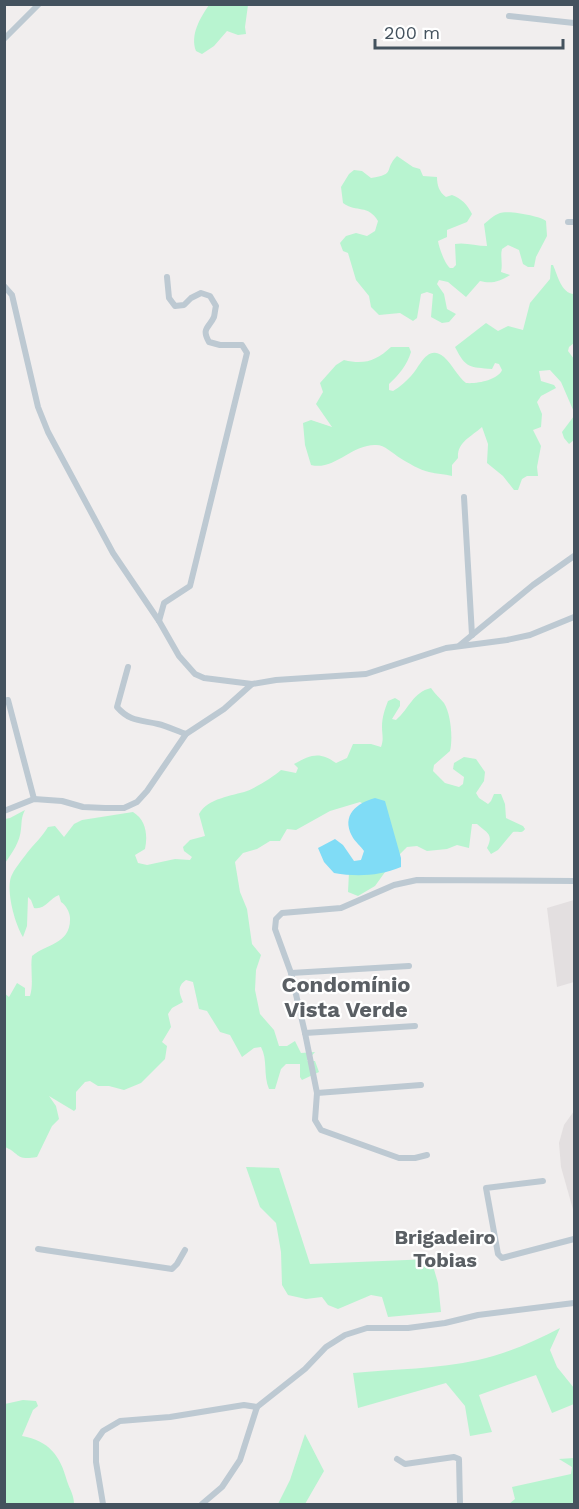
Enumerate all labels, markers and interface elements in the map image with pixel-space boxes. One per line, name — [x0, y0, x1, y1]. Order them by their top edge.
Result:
scale bar — [375, 12, 562, 50]
text: 200 m — [384, 22, 440, 43]
district label: Condomínio Vista Verde — [281, 972, 411, 1022]
district label: Brigadeiro Tobias — [394, 1225, 496, 1272]

